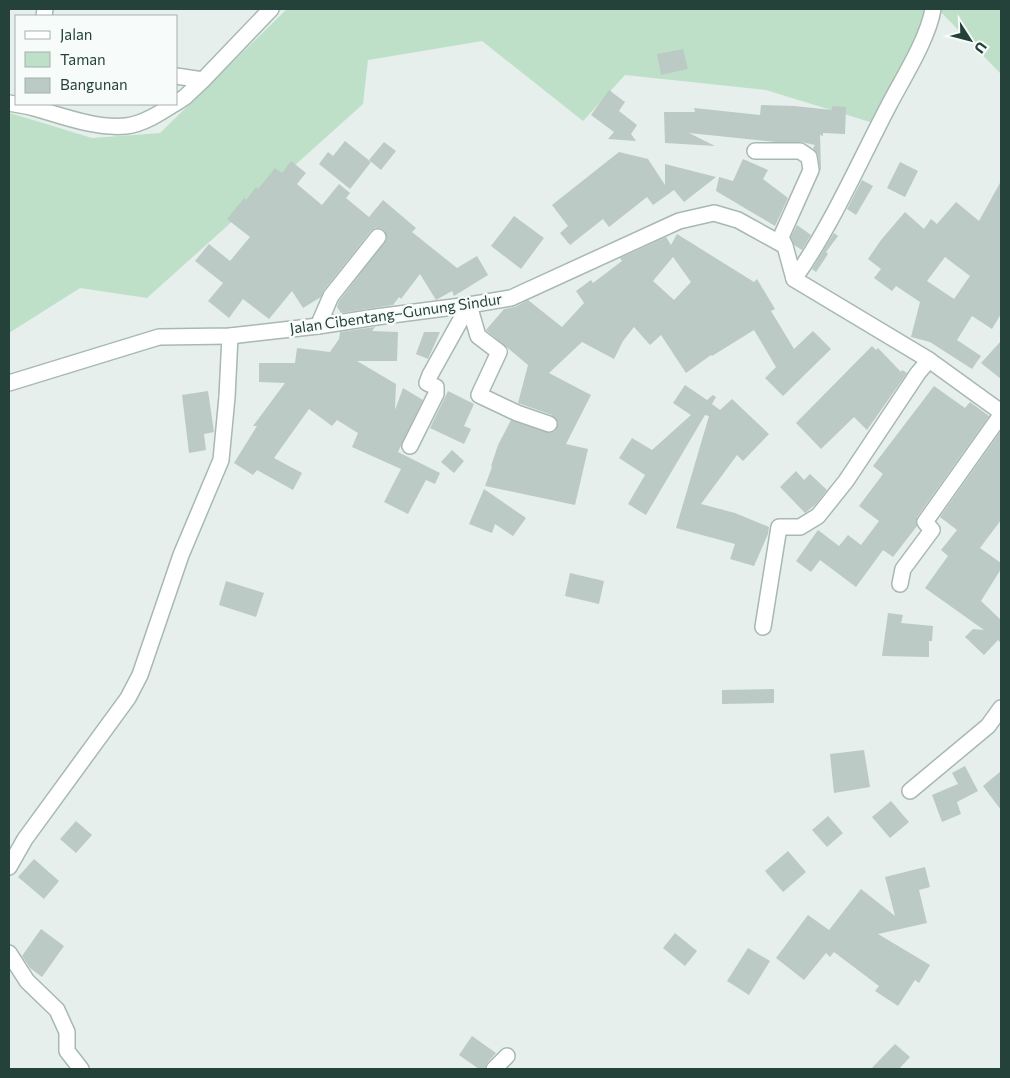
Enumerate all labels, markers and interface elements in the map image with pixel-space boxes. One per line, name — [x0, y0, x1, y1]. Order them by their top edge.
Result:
legend — [15, 15, 178, 105]
north arrow — [945, 15, 995, 65]
text: Jalan — [60, 25, 92, 43]
text: U — [971, 39, 991, 57]
text: Taman — [60, 50, 106, 68]
text: Bangunan — [60, 75, 128, 93]
street label: Jalan Cibentang–Gunung Sindur — [289, 289, 503, 337]

